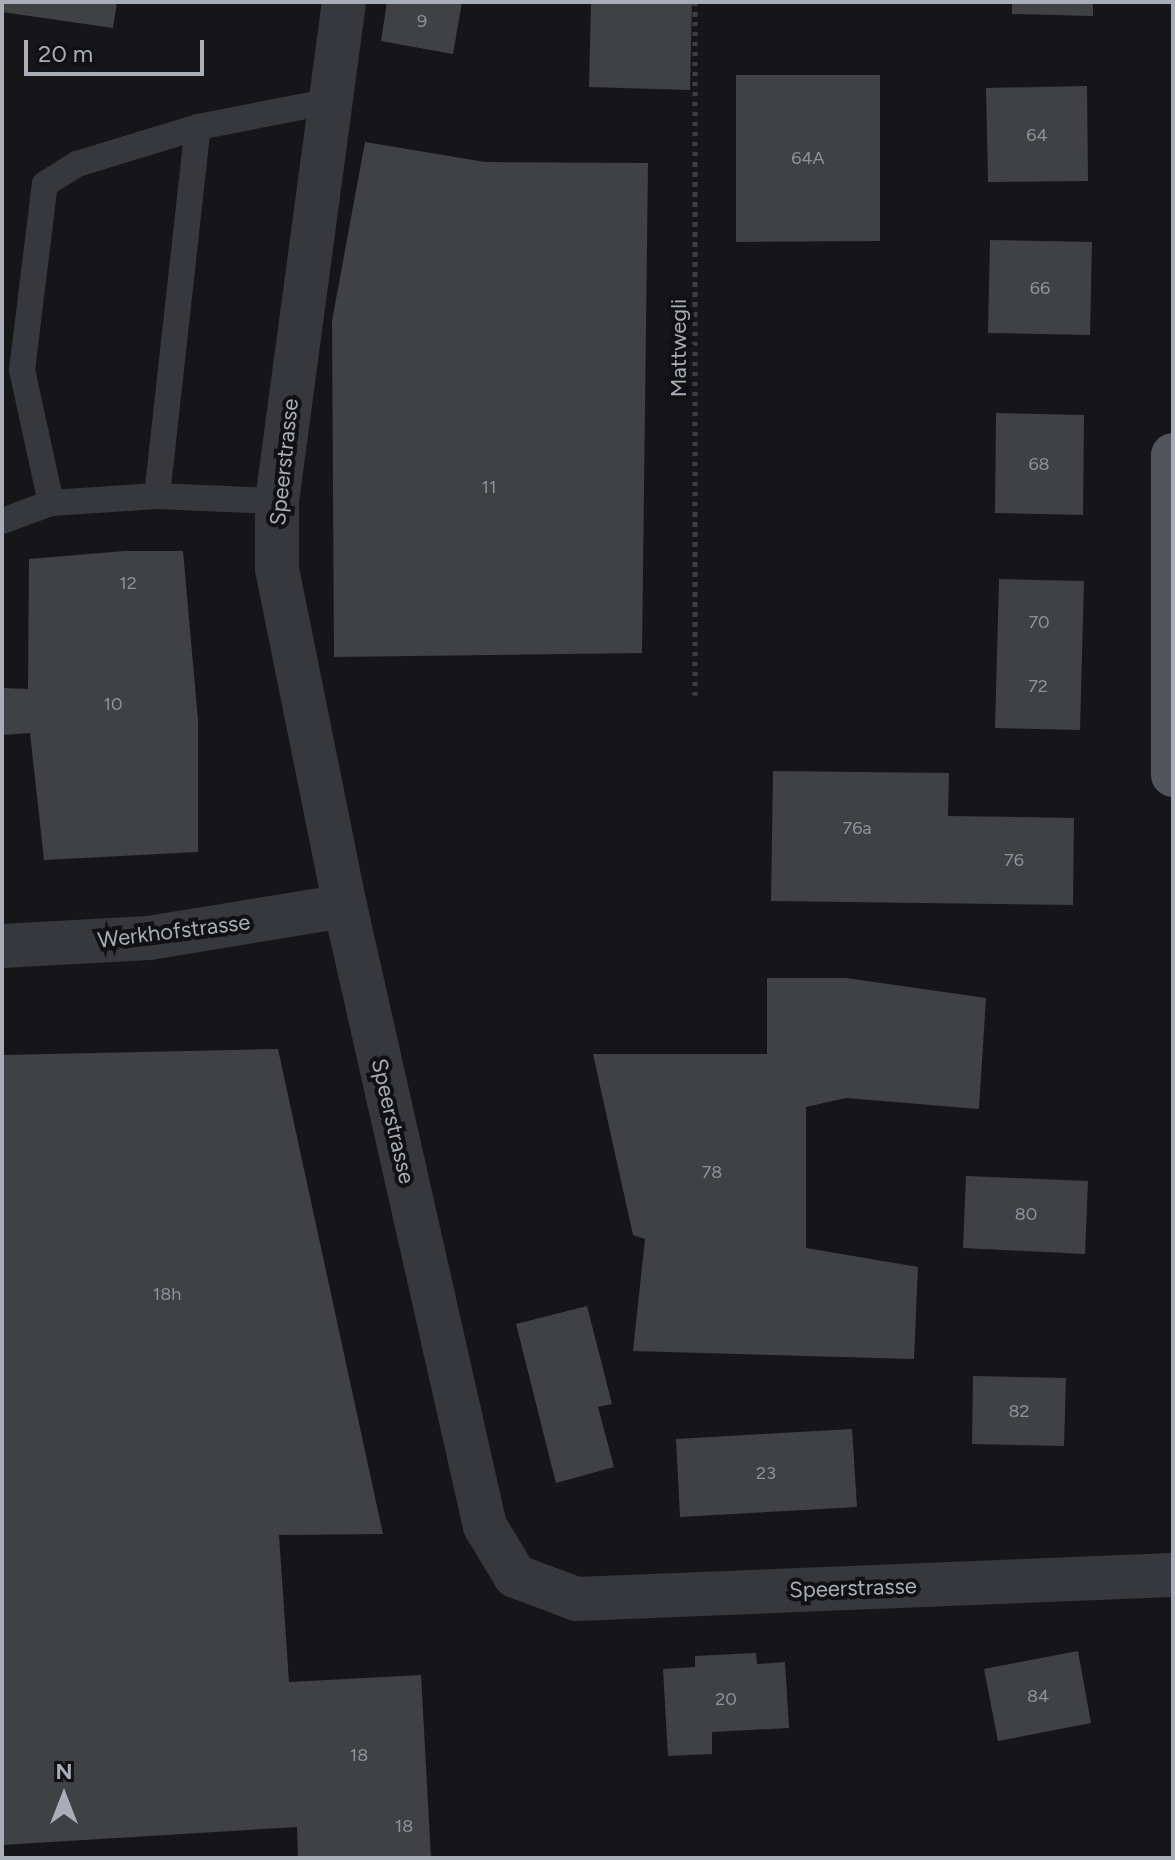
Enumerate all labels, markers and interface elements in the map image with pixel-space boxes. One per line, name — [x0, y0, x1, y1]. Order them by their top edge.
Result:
house number: 9 — [417, 10, 427, 32]
scale bar — [28, 24, 208, 74]
text: 20 m — [38, 39, 93, 68]
house number: 64 — [1026, 124, 1048, 146]
house number: 64A — [791, 147, 825, 169]
house number: 66 — [1030, 277, 1050, 299]
street label: Mattwegli — [666, 299, 692, 397]
street label: Speerstrasse — [264, 397, 304, 527]
house number: 68 — [1028, 453, 1050, 475]
house number: 11 — [482, 476, 496, 498]
house number: 12 — [119, 572, 137, 594]
house number: 70 — [1028, 611, 1050, 633]
house number: 72 — [1028, 675, 1048, 697]
house number: 10 — [104, 693, 122, 715]
house number: 76a — [842, 817, 872, 839]
house number: 76 — [1004, 849, 1024, 871]
street label: Werkhofstrasse — [96, 909, 252, 953]
street label: Speerstrasse — [366, 1056, 420, 1186]
house number: 78 — [702, 1161, 722, 1183]
house number: 80 — [1015, 1203, 1037, 1225]
house number: 18h — [153, 1283, 181, 1305]
house number: 82 — [1008, 1400, 1030, 1422]
house number: 23 — [756, 1462, 776, 1484]
street label: Speerstrasse — [789, 1573, 917, 1603]
house number: 84 — [1027, 1685, 1049, 1707]
house number: 20 — [715, 1688, 737, 1710]
house number: 18 — [350, 1744, 368, 1766]
north arrow — [24, 1756, 104, 1836]
text: N — [55, 1758, 73, 1785]
house number: 18 — [395, 1815, 413, 1837]

